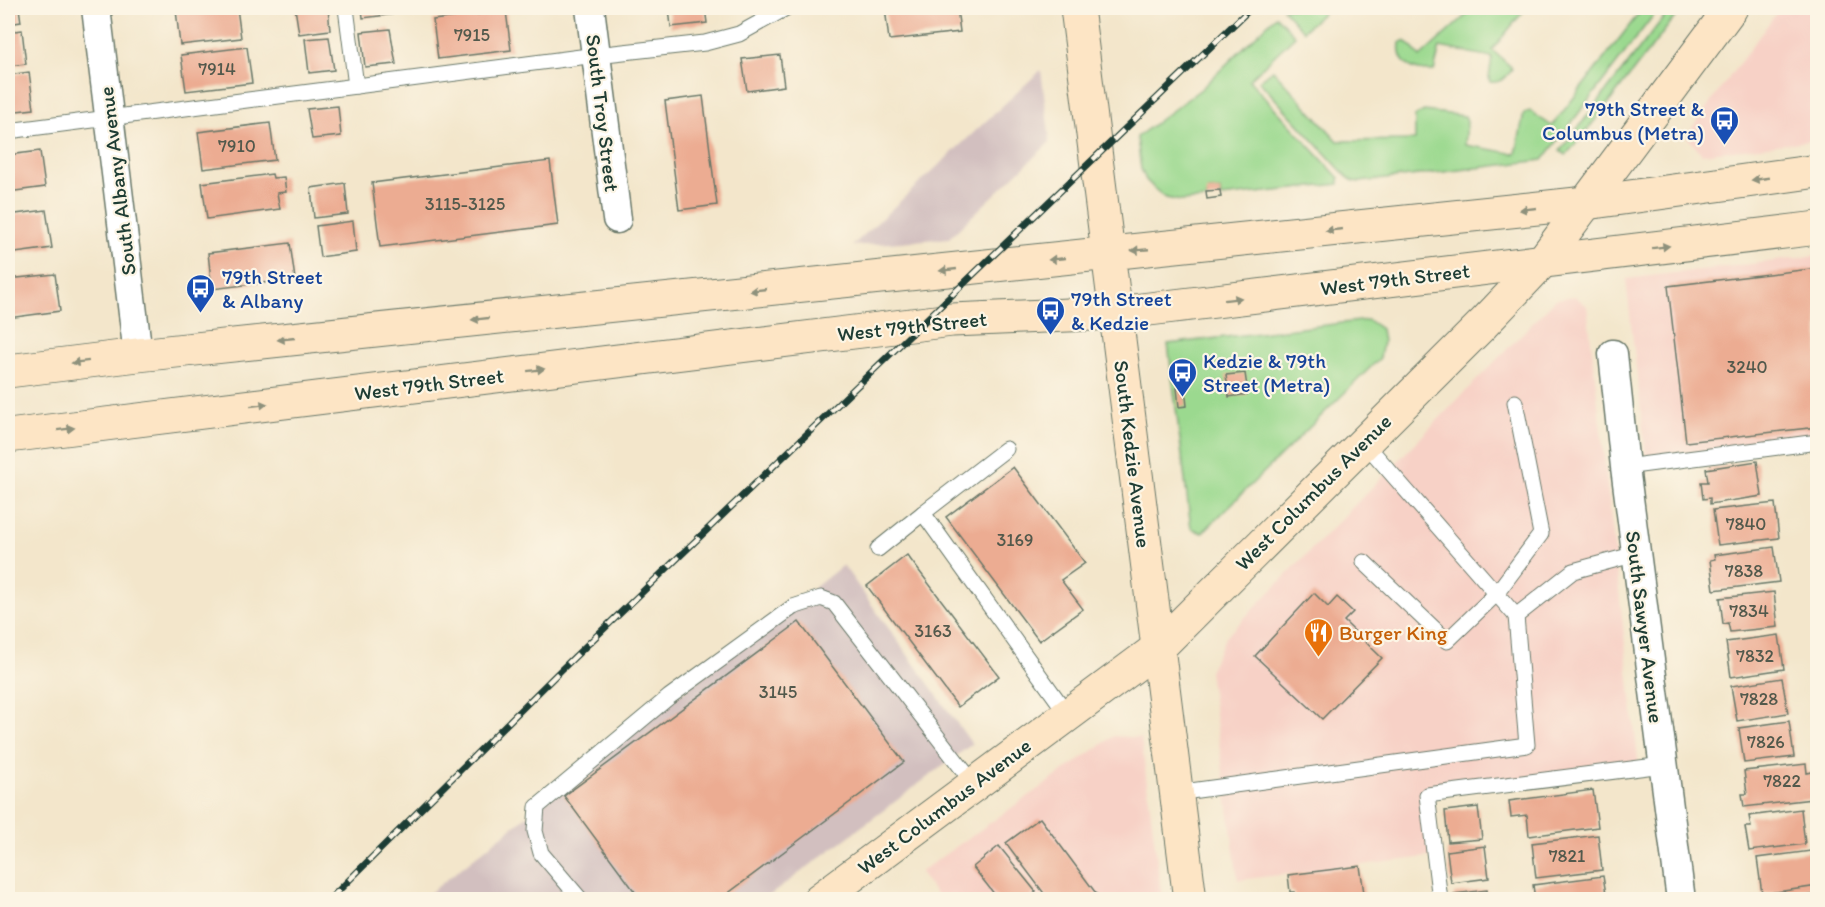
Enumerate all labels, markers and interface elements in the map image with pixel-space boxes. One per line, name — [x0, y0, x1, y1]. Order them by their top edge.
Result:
house number: 7915 — [454, 24, 490, 46]
street label: South Troy Street — [581, 33, 625, 193]
house number: 7914 — [198, 58, 236, 80]
street label: South Albany Avenue — [93, 85, 141, 277]
place label: 79th Street & Columbus (Metra) — [1542, 96, 1704, 145]
bus stop icon: 79th Street & Columbus (Metra) — [1709, 104, 1741, 146]
house number: 7910 — [218, 135, 256, 157]
one-way arrow — [1750, 174, 1769, 184]
house number: 3115-3125 — [425, 193, 505, 215]
one-way arrow — [1518, 204, 1537, 214]
one-way arrow — [1324, 225, 1343, 235]
one-way arrow — [1651, 243, 1670, 252]
one-way arrow — [1130, 245, 1149, 255]
one-way arrow — [1047, 254, 1066, 264]
street label: West 79th Street — [1319, 257, 1471, 301]
place label: 79th Street & Albany — [222, 264, 323, 313]
one-way arrow — [938, 265, 957, 275]
bus stop icon: 79th Street & Albany — [185, 272, 217, 314]
one-way arrow — [748, 285, 767, 295]
place label: 79th Street & Kedzie — [1071, 286, 1172, 335]
bus stop icon: 79th Street & Kedzie — [1034, 294, 1066, 336]
one-way arrow — [1224, 294, 1243, 304]
street label: West 79th Street — [836, 306, 988, 346]
one-way arrow — [471, 314, 490, 324]
one-way arrow — [277, 334, 296, 344]
place label: Kedzie & 79th Street (Metra) — [1203, 348, 1330, 397]
bus stop icon: Kedzie & 79th Street (Metra) — [1166, 356, 1198, 398]
house number: 3240 — [1726, 356, 1768, 378]
one-way arrow — [71, 357, 90, 367]
street label: South Kedzie Avenue — [1109, 359, 1157, 549]
street label: West 79th Street — [353, 362, 505, 406]
one-way arrow — [526, 366, 545, 375]
one-way arrow — [250, 400, 269, 410]
street label: West Columbus Avenue — [1230, 409, 1396, 575]
one-way arrow — [56, 425, 75, 434]
house number: 7840 — [1726, 513, 1766, 535]
house number: 3169 — [996, 529, 1034, 551]
street label: South Sawyer Avenue — [1621, 529, 1669, 725]
house number: 7838 — [1725, 560, 1763, 582]
house number: 7834 — [1729, 600, 1769, 622]
restaurant icon: Burger King — [1302, 616, 1334, 658]
house number: 3163 — [914, 620, 952, 642]
place label: Burger King — [1339, 620, 1448, 645]
house number: 7832 — [1736, 645, 1775, 667]
house number: 3145 — [759, 681, 797, 703]
house number: 7828 — [1740, 688, 1778, 710]
house number: 7826 — [1747, 731, 1785, 753]
street label: West Columbus Avenue — [852, 733, 1036, 879]
house number: 7822 — [1763, 770, 1801, 792]
house number: 7821 — [1549, 845, 1585, 867]

